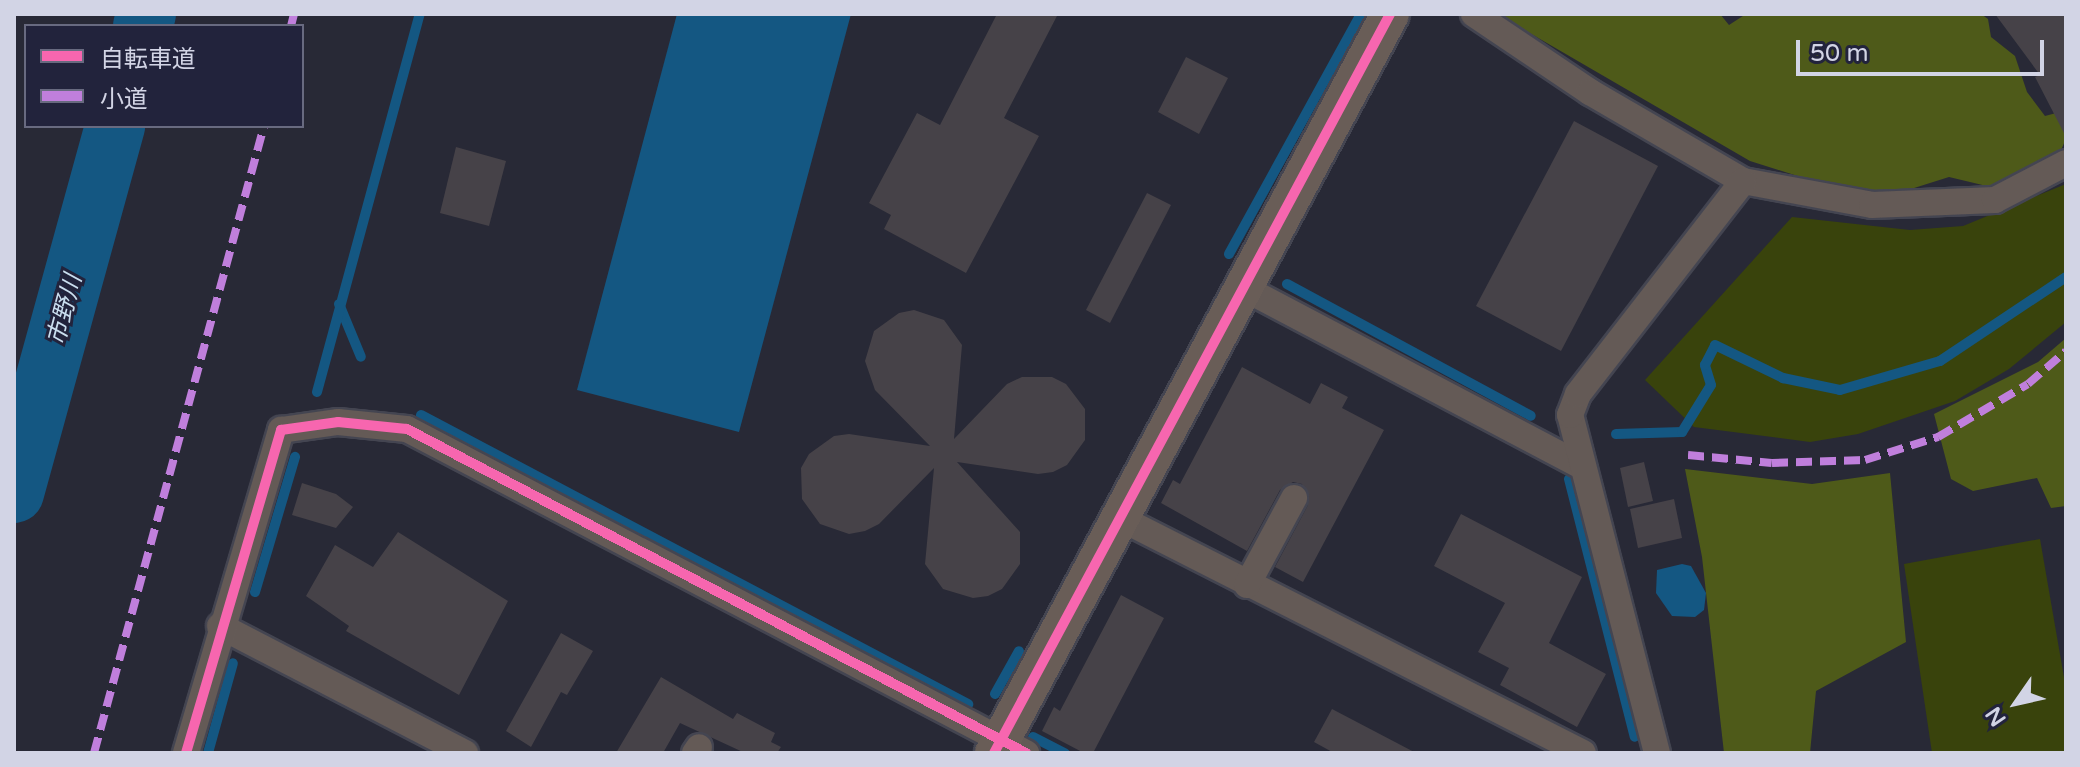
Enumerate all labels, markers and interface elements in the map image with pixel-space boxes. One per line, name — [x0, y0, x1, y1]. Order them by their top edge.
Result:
legend — [24, 24, 304, 128]
scale bar — [1800, 24, 2048, 74]
text: 50 m — [1810, 39, 1868, 68]
text: 自転車道 — [100, 45, 196, 74]
text: 小道 — [100, 85, 148, 114]
water label: 市野川 — [42, 271, 88, 349]
north arrow — [1976, 663, 2056, 743]
text: N — [1980, 702, 2012, 731]

